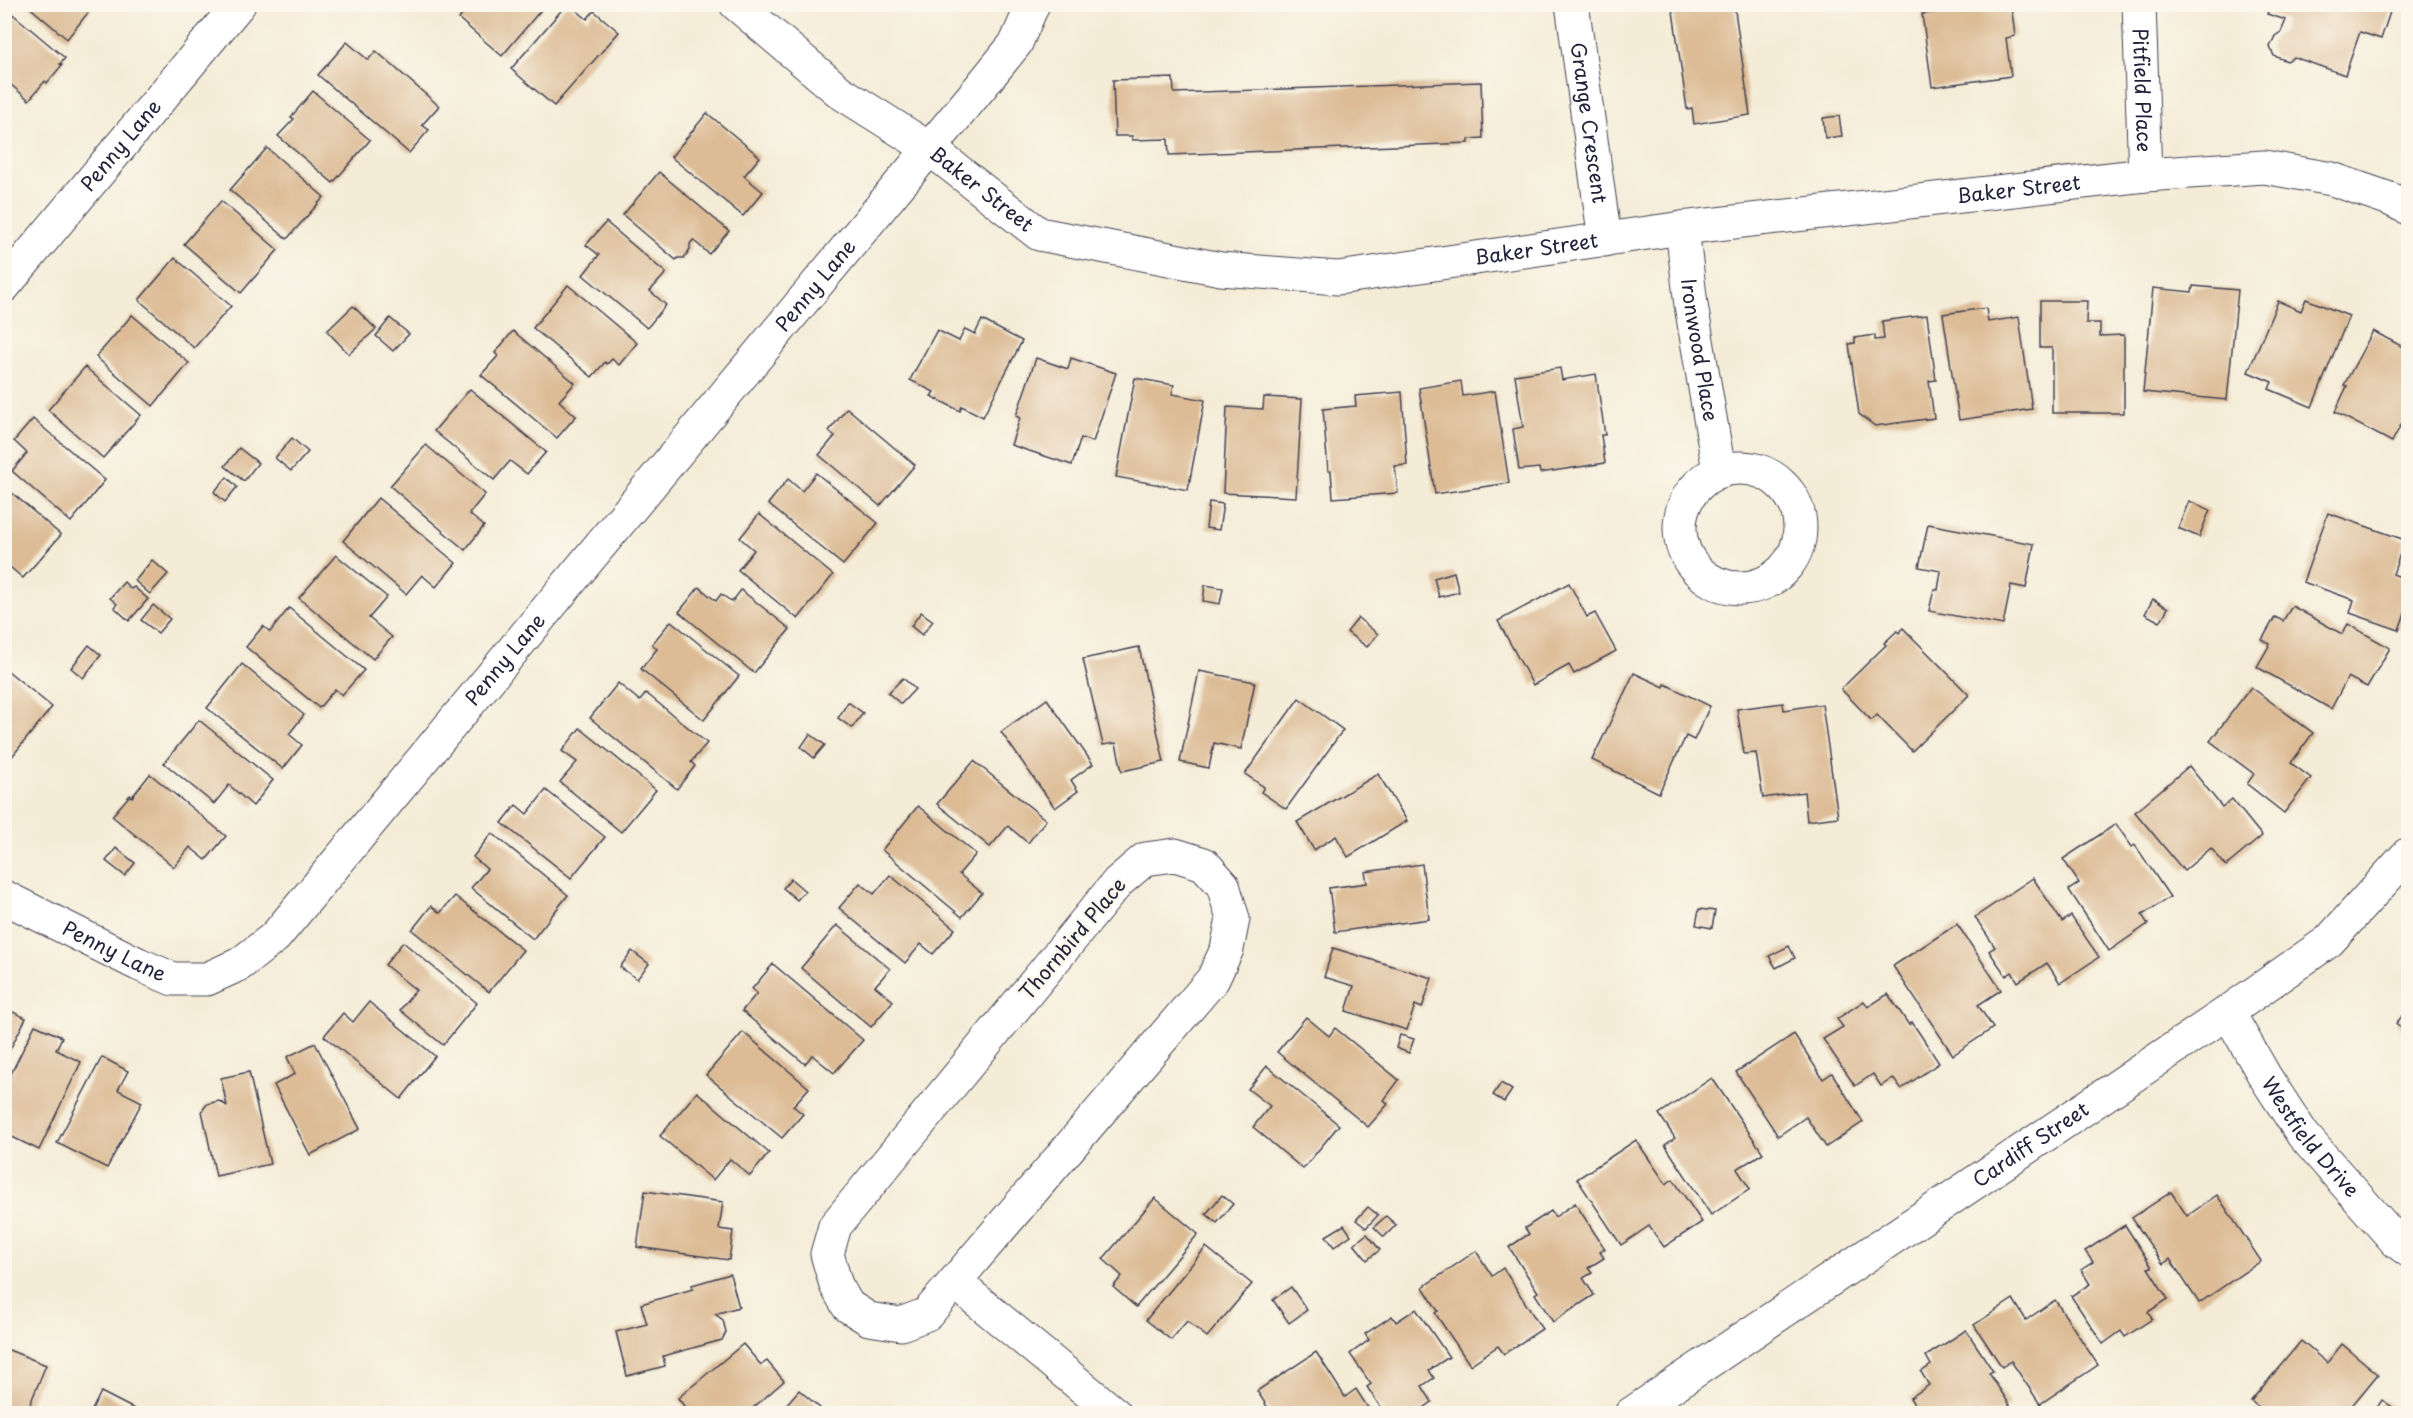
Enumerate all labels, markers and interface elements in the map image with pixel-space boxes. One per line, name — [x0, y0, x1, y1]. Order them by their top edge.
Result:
street label: Pitfield Place — [2126, 28, 2160, 152]
street label: Grange Crescent — [1564, 40, 1616, 205]
street label: Penny Lane — [73, 92, 168, 197]
street label: Baker Street — [924, 138, 1040, 238]
street label: Baker Street — [1955, 167, 2082, 210]
street label: Baker Street — [1472, 224, 1600, 272]
street label: Penny Lane — [768, 232, 862, 338]
street label: Ironwood Place — [1674, 276, 1726, 423]
street label: Penny Lane — [457, 606, 552, 712]
street label: Thornbird Place — [1012, 871, 1133, 1006]
street label: Penny Lane — [58, 913, 171, 988]
street label: Westfield Drive — [2255, 1070, 2367, 1203]
street label: Cardiff Street — [1966, 1094, 2094, 1194]

